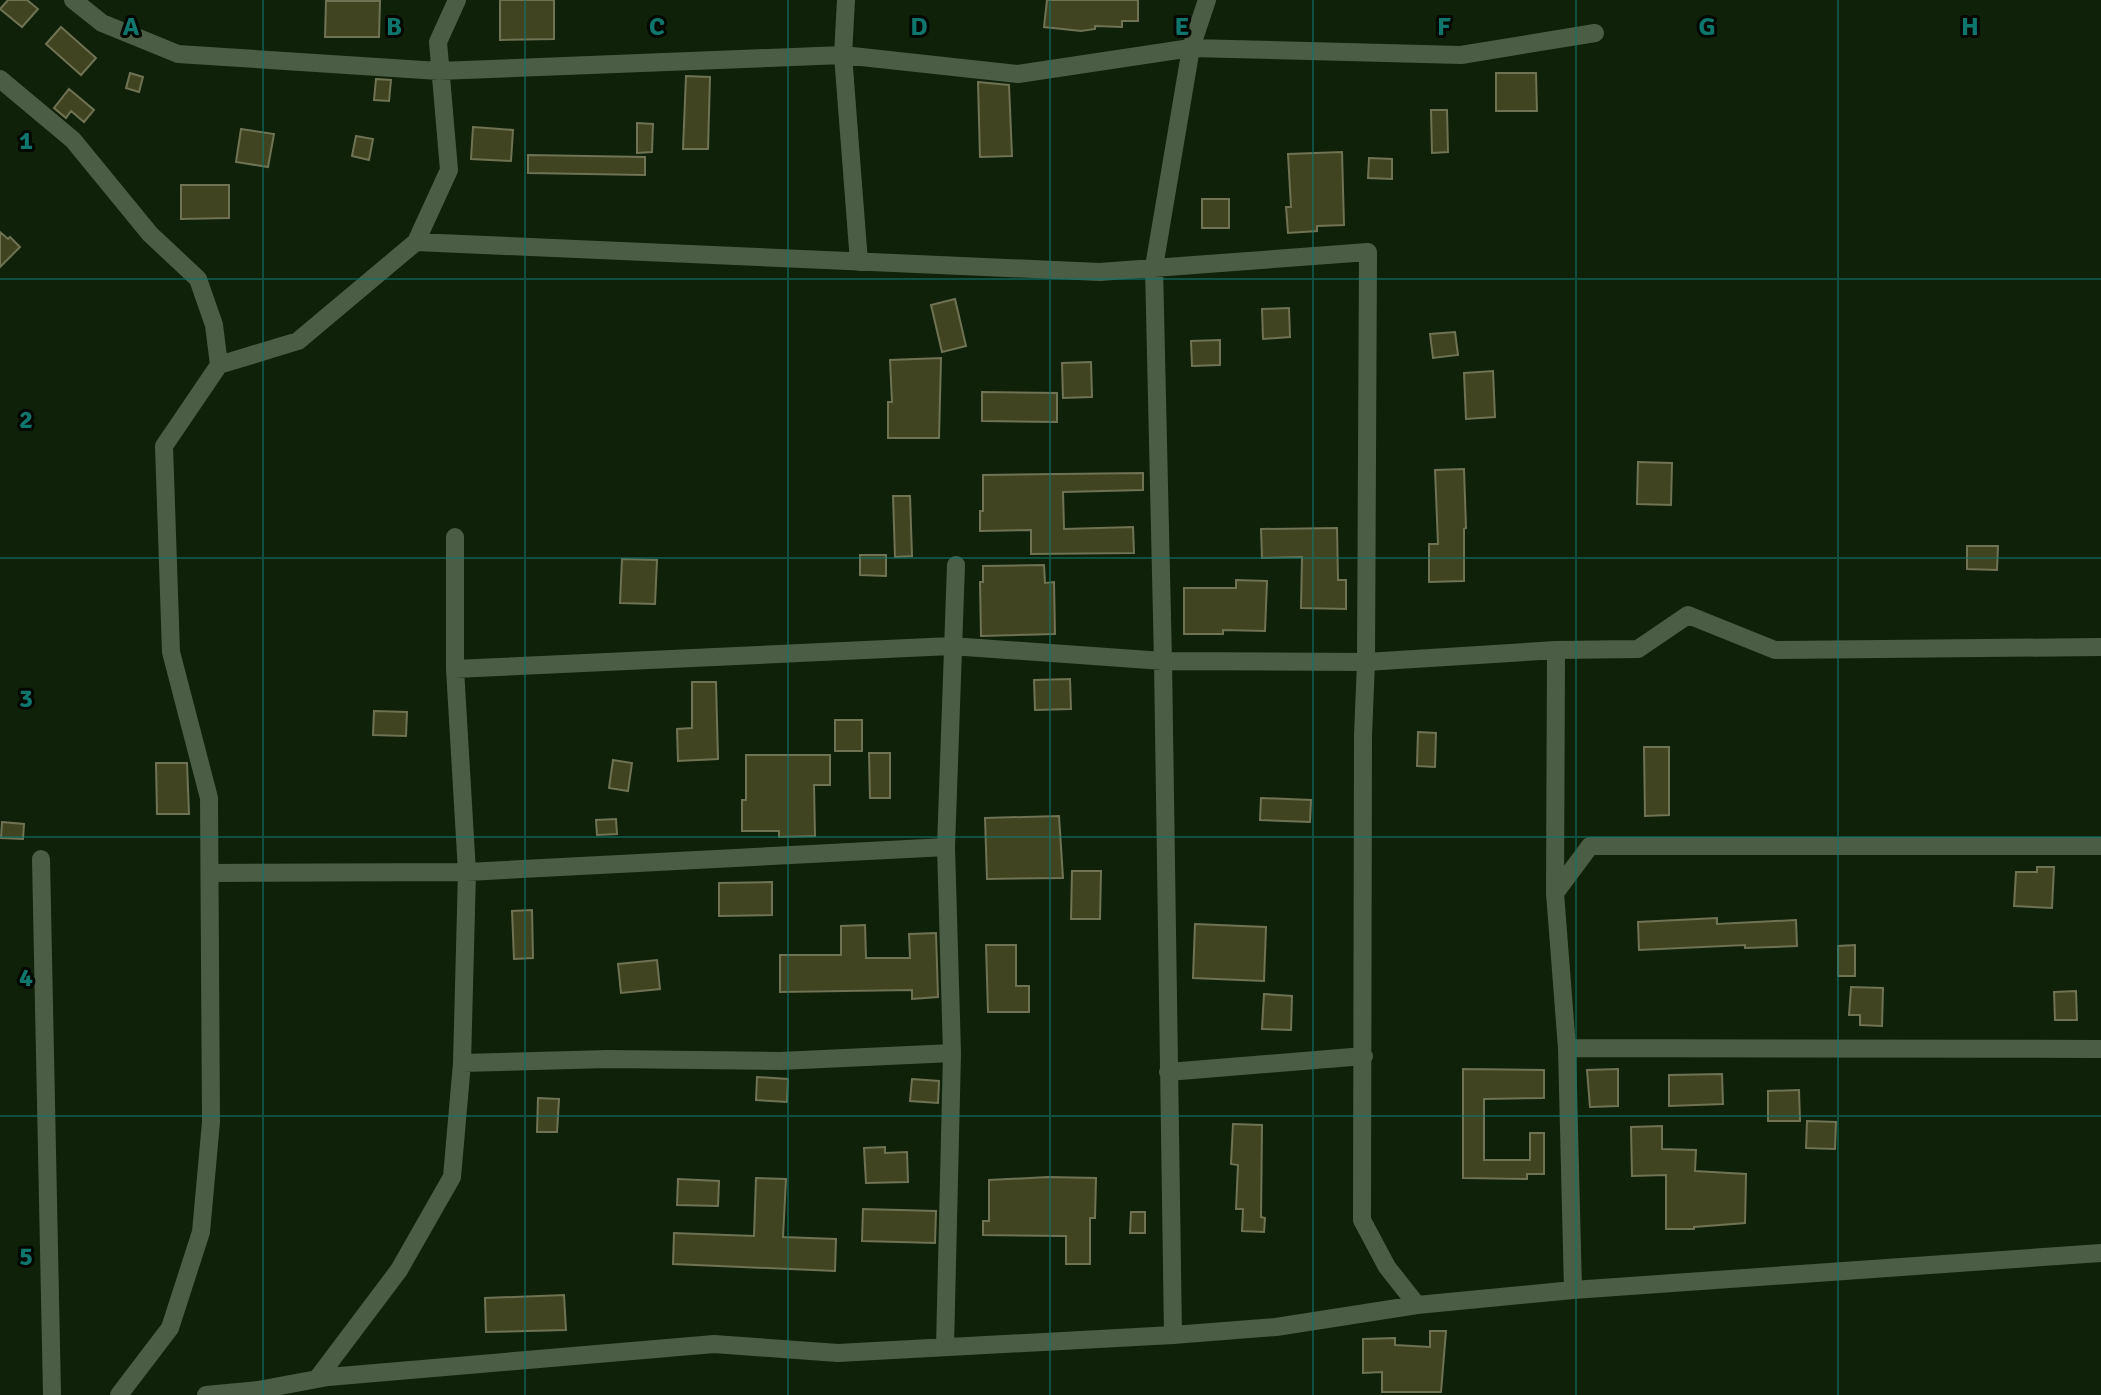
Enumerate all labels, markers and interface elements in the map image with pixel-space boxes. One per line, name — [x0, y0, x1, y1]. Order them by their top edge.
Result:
text: A — [123, 11, 140, 43]
text: B — [386, 11, 402, 43]
text: C — [649, 11, 665, 43]
text: D — [910, 11, 928, 43]
text: E — [1175, 11, 1189, 43]
text: F — [1437, 11, 1451, 43]
text: G — [1698, 11, 1716, 43]
text: H — [1961, 11, 1979, 43]
text: 1 — [19, 125, 33, 157]
text: 2 — [19, 404, 33, 436]
text: 3 — [19, 683, 33, 715]
text: 4 — [19, 962, 33, 994]
text: 5 — [19, 1241, 33, 1273]

